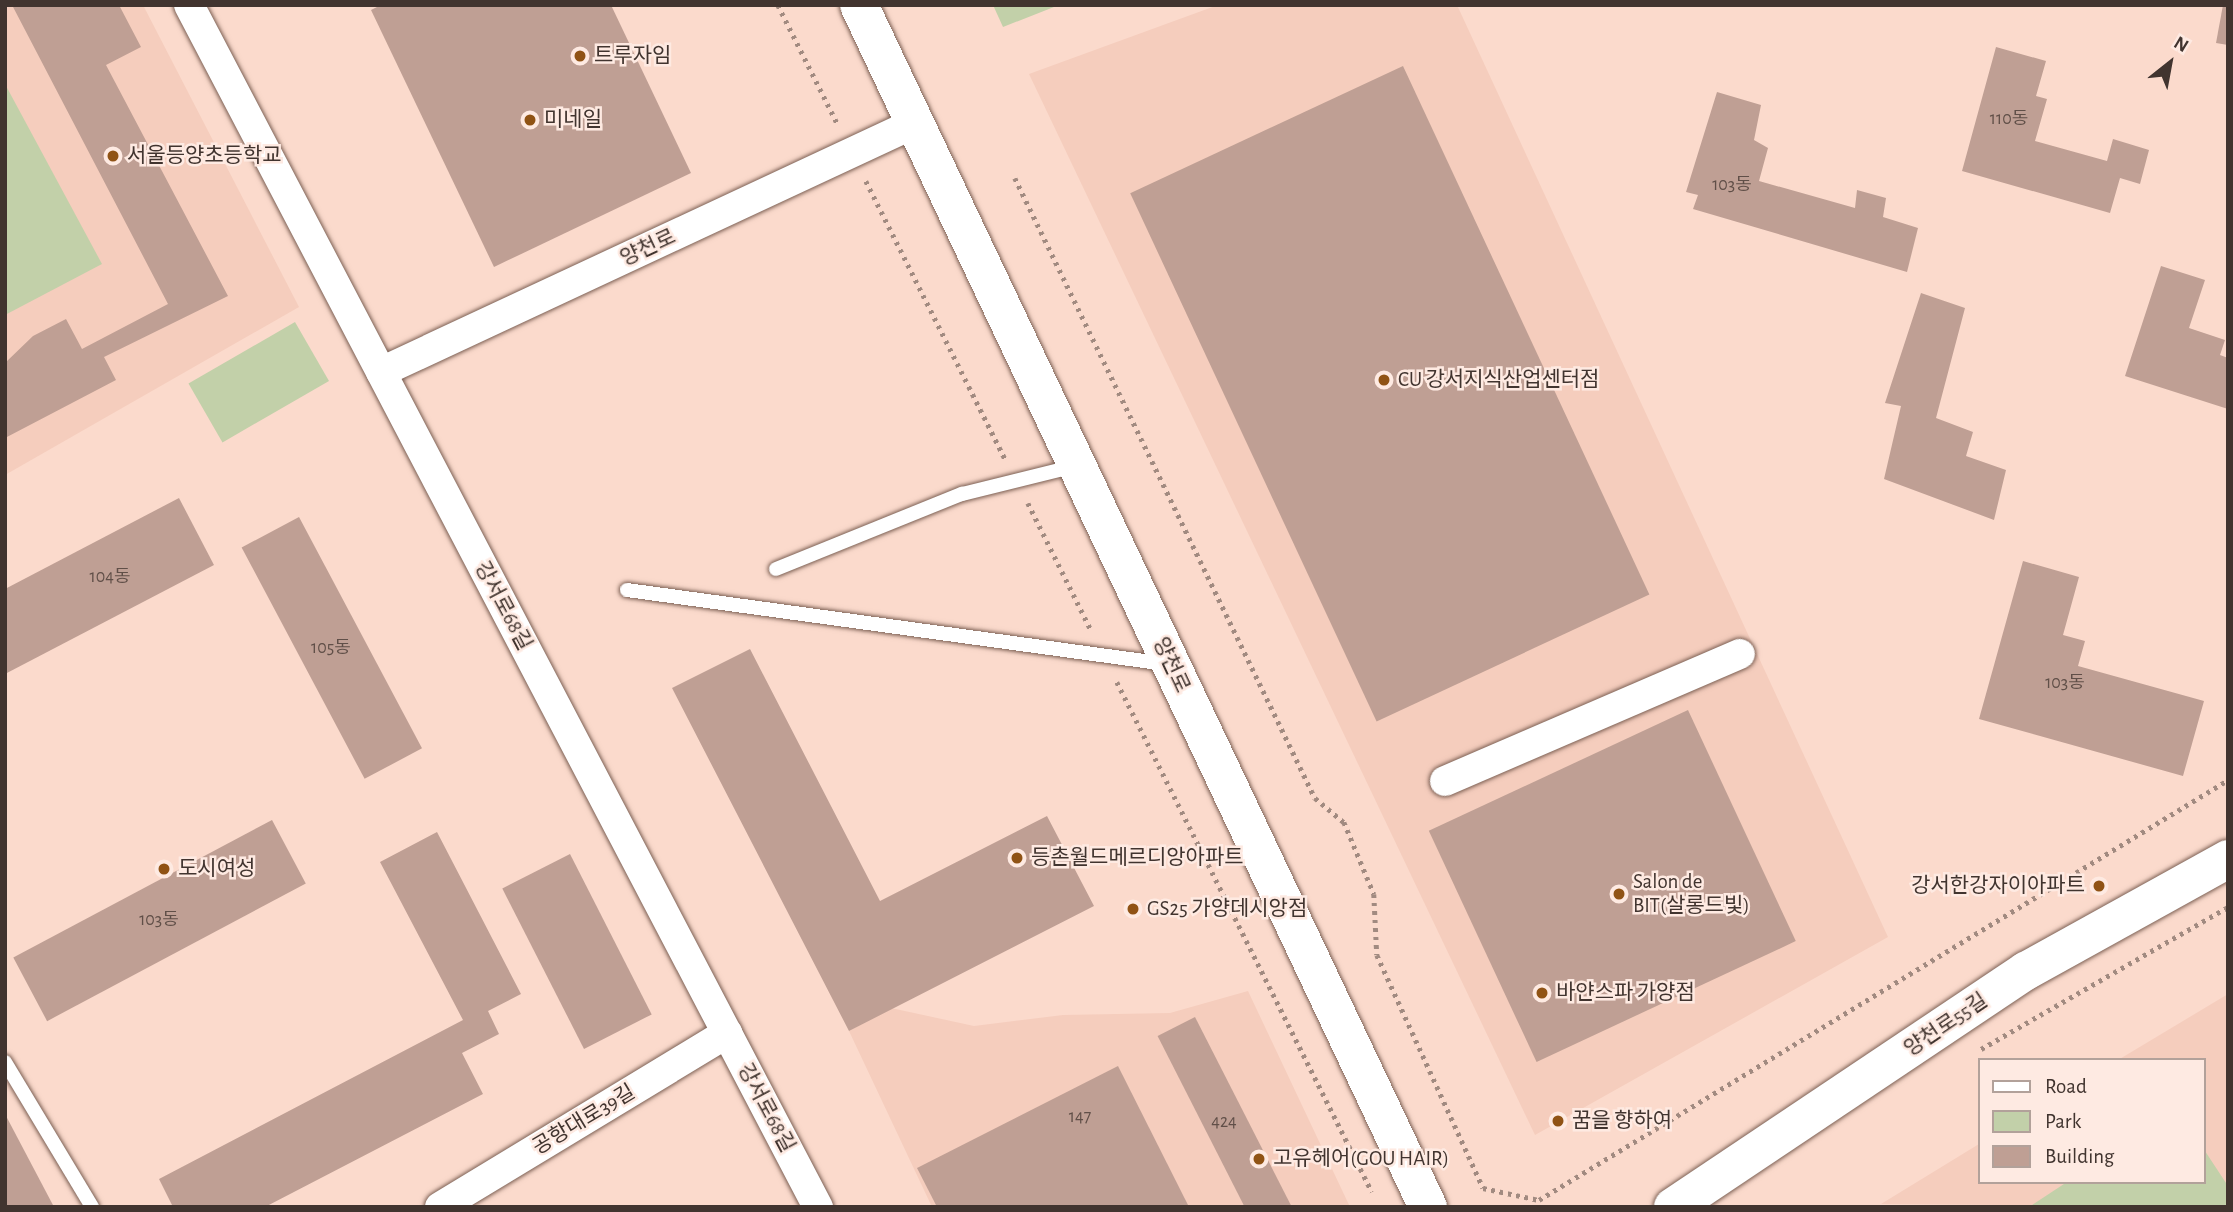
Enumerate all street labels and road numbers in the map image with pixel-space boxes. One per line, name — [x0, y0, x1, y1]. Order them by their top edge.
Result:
street label: 양천로 — [616, 224, 680, 272]
street label: 강서로68길 — [469, 557, 537, 655]
street label: 양천로 — [1147, 633, 1195, 697]
street label: 양천로55길 — [1900, 988, 1992, 1062]
street label: 강서로68길 — [732, 1059, 800, 1157]
street label: 공항대로39길 — [528, 1080, 640, 1160]

